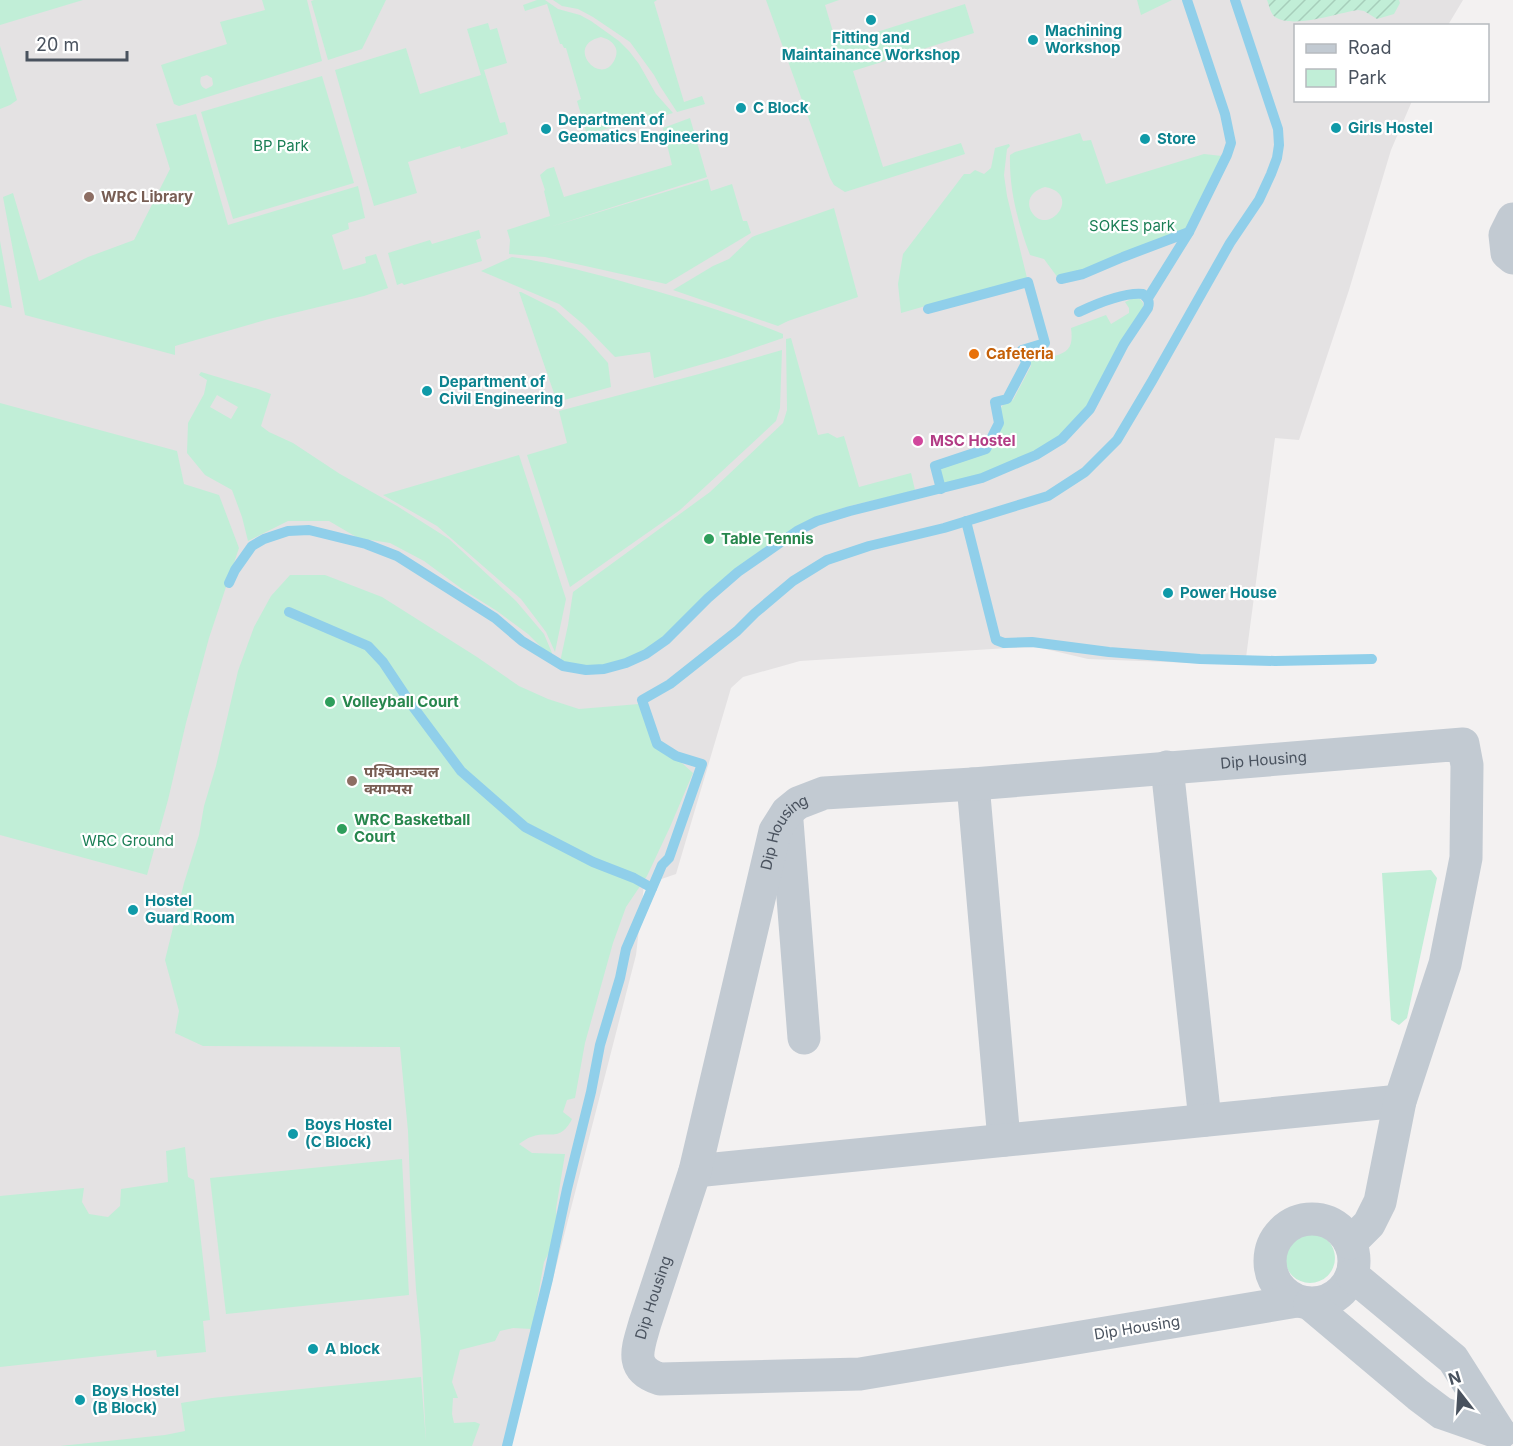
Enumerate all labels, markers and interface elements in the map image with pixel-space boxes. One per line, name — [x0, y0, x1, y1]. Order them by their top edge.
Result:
marker: Fitting and Maintainance Workshop — [864, 13, 878, 27]
place label: Machining Workshop — [1045, 21, 1122, 57]
scale bar — [27, 24, 128, 62]
legend — [1294, 24, 1489, 102]
place label: Fitting and Maintainance Workshop — [782, 28, 960, 64]
marker: Machining Workshop — [1026, 33, 1040, 47]
text: 20 m — [36, 34, 79, 55]
text: Road — [1348, 37, 1391, 58]
text: Park — [1348, 67, 1387, 88]
place label: C Block — [753, 98, 809, 117]
marker: C Block — [734, 101, 748, 115]
place label: Department of Geomatics Engineering — [558, 110, 728, 146]
place label: Girls Hostel — [1348, 118, 1433, 137]
marker: Girls Hostel — [1329, 121, 1343, 135]
marker: Department of Geomatics Engineering — [539, 122, 553, 136]
place label: Store — [1157, 129, 1196, 148]
marker: Store — [1138, 132, 1152, 146]
park label: BP Park — [253, 136, 310, 155]
place label: WRC Library — [101, 187, 193, 206]
marker: WRC Library — [82, 190, 96, 204]
park label: SOKES park — [1089, 216, 1176, 235]
place label: Cafeteria — [986, 344, 1054, 363]
marker: Cafeteria — [967, 347, 981, 361]
place label: Department of Civil Engineering — [439, 372, 563, 408]
marker: Department of Civil Engineering — [420, 384, 434, 398]
place label: MSC Hostel — [930, 431, 1016, 450]
marker: MSC Hostel — [911, 434, 925, 448]
place label: Table Tennis — [721, 529, 814, 548]
marker: Table Tennis — [702, 532, 716, 546]
place label: Power House — [1180, 583, 1277, 602]
marker: Power House — [1161, 586, 1175, 600]
place label: Volleyball Court — [342, 692, 459, 711]
marker: Volleyball Court — [323, 695, 337, 709]
street label: Dip Housing — [1220, 747, 1307, 773]
place label: पश्‍चिमाञ्‍चल क्याम्पस — [364, 762, 440, 798]
marker: पश्‍चिमाञ्‍चल क्याम्पस — [345, 774, 359, 788]
street label: Dip Housing — [756, 790, 811, 872]
place label: WRC Basketball Court — [354, 810, 470, 846]
marker: WRC Basketball Court — [335, 822, 349, 836]
park label: WRC Ground — [82, 831, 174, 850]
place label: Hostel Guard Room — [145, 891, 235, 927]
marker: Hostel Guard Room — [126, 903, 140, 917]
place label: Boys Hostel (C Block) — [305, 1115, 392, 1151]
marker: Boys Hostel (C Block) — [286, 1127, 300, 1141]
street label: Dip Housing — [631, 1253, 675, 1342]
street label: Dip Housing — [1093, 1311, 1181, 1344]
place label: A block — [325, 1339, 380, 1358]
marker: A block — [306, 1342, 320, 1356]
north arrow — [1429, 1362, 1489, 1422]
text: N — [1446, 1366, 1463, 1389]
place label: Boys Hostel (B Block) — [92, 1381, 179, 1417]
marker: Boys Hostel (B Block) — [73, 1393, 87, 1407]

